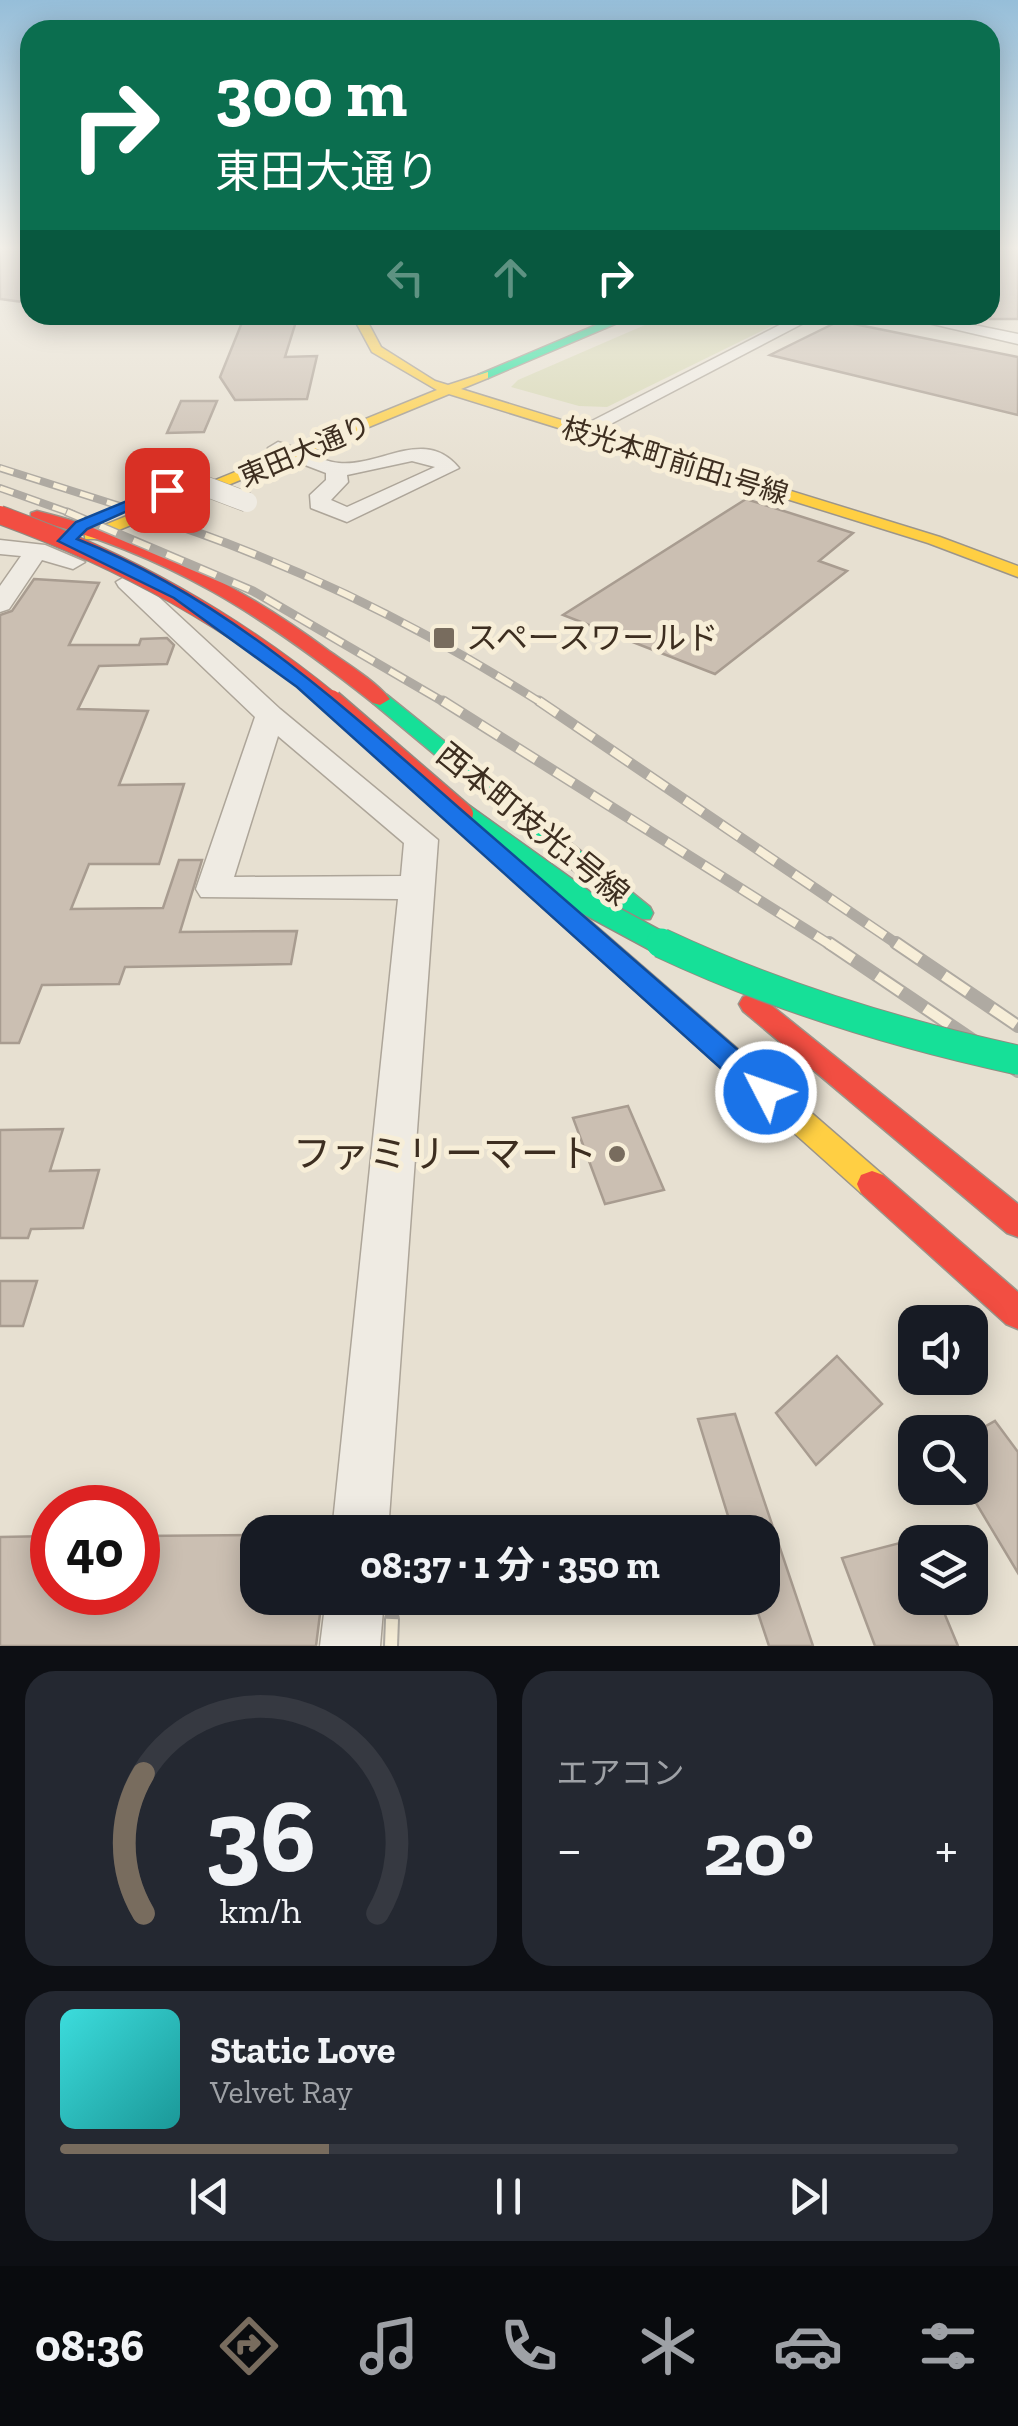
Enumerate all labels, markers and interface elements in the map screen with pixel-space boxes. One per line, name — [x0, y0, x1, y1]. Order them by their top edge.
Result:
text: 300 m — [215, 50, 407, 134]
icon: right — [50, 60, 180, 190]
text: 東田大通り — [215, 145, 440, 199]
icon: left — [378, 250, 433, 305]
icon: ahead — [483, 250, 538, 305]
icon: right — [588, 250, 643, 305]
street label: 東田大通り — [234, 408, 376, 494]
street label: 枝光本町前田1号線 — [558, 411, 792, 511]
pin — [125, 448, 210, 533]
icon: arrive — [140, 463, 195, 518]
place label: スペースワールド — [466, 619, 718, 657]
marker: スペースワールド — [431, 625, 457, 651]
street label: 西本町枝光1号線 — [429, 735, 637, 913]
position arrow — [714, 1040, 818, 1144]
place label: ファミリーマート — [293, 1131, 597, 1177]
marker: ファミリーマート — [606, 1143, 628, 1165]
map controls — [898, 1305, 988, 1615]
button: sound — [898, 1305, 988, 1395]
button: search — [898, 1415, 988, 1505]
speed limit sign: 40 — [30, 1485, 160, 1615]
button: layers — [898, 1525, 988, 1615]
text: 08:37 · 1 分 · 350 m — [360, 1542, 660, 1588]
text: エアコン — [557, 1754, 685, 1792]
text: 36 — [205, 1773, 316, 1898]
text: 20° — [703, 1804, 814, 1894]
text: − — [557, 1816, 582, 1882]
text: + — [935, 1816, 958, 1882]
text: km/h — [220, 1889, 302, 1932]
text: Static Love — [210, 2027, 395, 2073]
text: Velvet Ray — [210, 2073, 353, 2111]
icon: previous — [182, 2169, 237, 2224]
icon: pause — [481, 2169, 536, 2224]
icon: next — [781, 2169, 836, 2224]
icon: directions — [214, 2311, 284, 2381]
icon: music — [354, 2311, 424, 2381]
icon: phone — [494, 2311, 564, 2381]
icon: climate — [633, 2311, 703, 2381]
icon: car — [773, 2311, 843, 2381]
icon: filters — [913, 2311, 983, 2381]
text: 08:36 — [35, 2319, 144, 2373]

